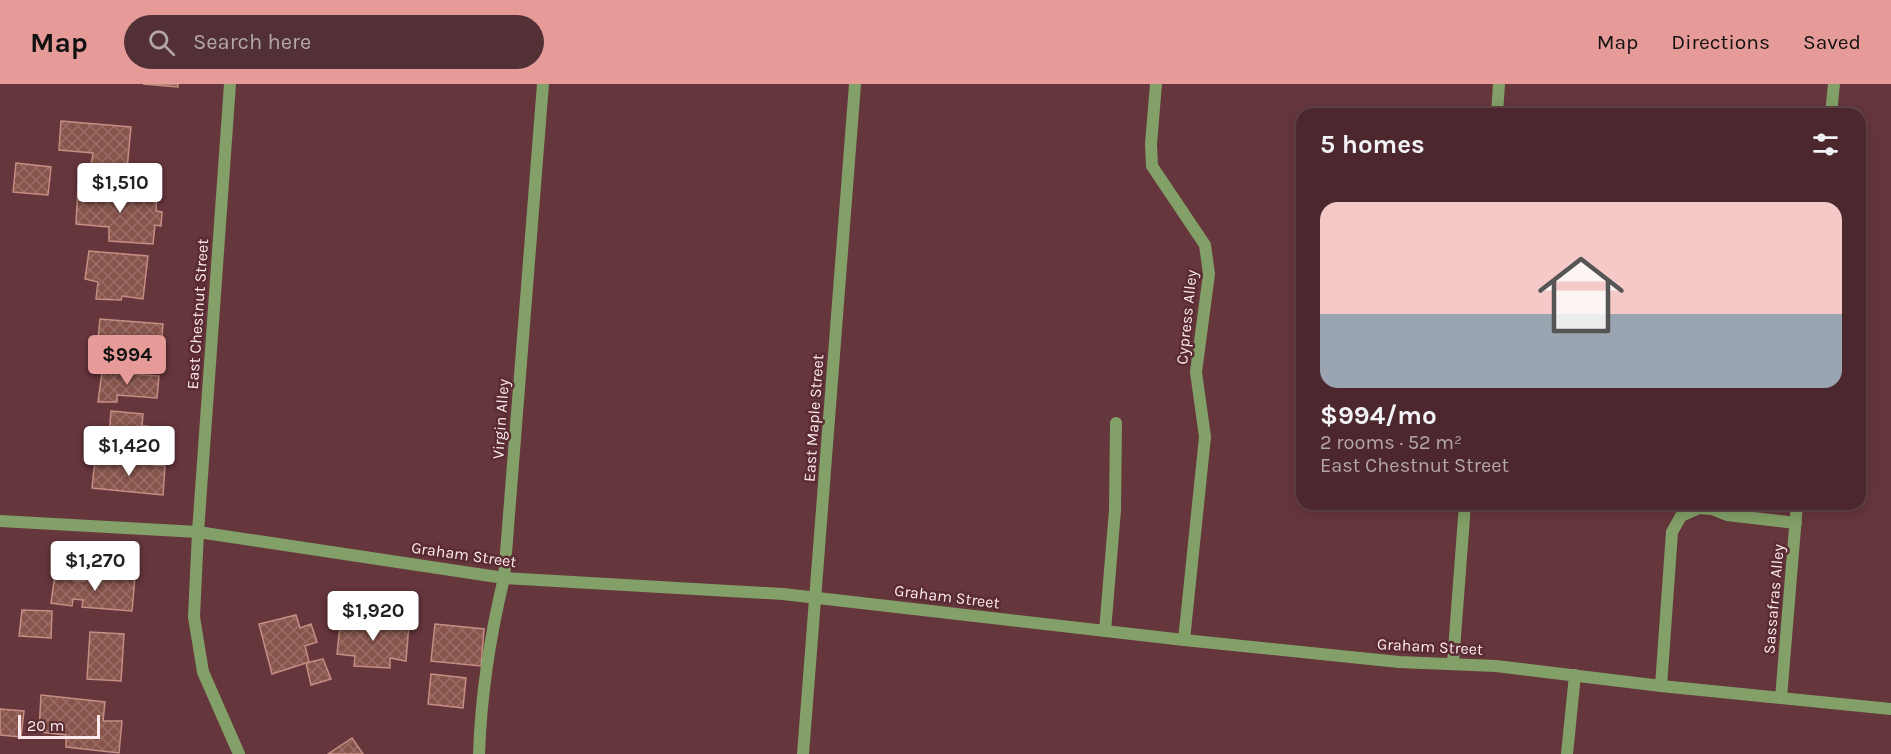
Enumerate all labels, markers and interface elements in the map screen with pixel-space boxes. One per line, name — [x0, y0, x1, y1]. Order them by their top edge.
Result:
search box — [124, 15, 544, 69]
text: Map — [30, 26, 88, 59]
icon: search — [145, 26, 178, 59]
text: Search here — [193, 29, 311, 55]
text: Map — [1597, 30, 1638, 54]
text: Directions — [1671, 30, 1770, 54]
text: Saved — [1803, 30, 1861, 54]
icon: filters — [1809, 128, 1842, 161]
text: 5 homes — [1320, 129, 1425, 160]
pin: $1,510 — [71, 163, 169, 214]
text: $1,510 — [91, 171, 149, 194]
street label: East Chestnut Street — [183, 238, 212, 390]
icon: home — [1527, 241, 1635, 349]
street label: Cypress Alley — [1172, 268, 1201, 365]
pin: $994 — [91, 335, 163, 386]
text: $994 — [102, 343, 152, 366]
street label: East Maple Street — [800, 353, 827, 483]
street label: Virgin Alley — [488, 378, 513, 460]
text: $994/mo — [1320, 400, 1437, 431]
pin: $1,420 — [80, 426, 178, 477]
text: 2 rooms · 52 m² — [1320, 431, 1462, 454]
text: $1,420 — [98, 434, 160, 457]
text: East Chestnut Street — [1320, 454, 1509, 477]
street label: Graham Street — [410, 538, 518, 571]
pin: $1,270 — [46, 541, 144, 592]
street label: Sassafras Alley — [1759, 543, 1788, 655]
text: $1,270 — [65, 549, 125, 572]
street label: Graham Street — [893, 581, 1001, 612]
pin: $1,920 — [324, 591, 422, 642]
text: $1,920 — [342, 599, 404, 622]
street label: Graham Street — [1377, 634, 1483, 659]
scale bar — [18, 712, 100, 740]
text: 20 m — [27, 716, 65, 735]

